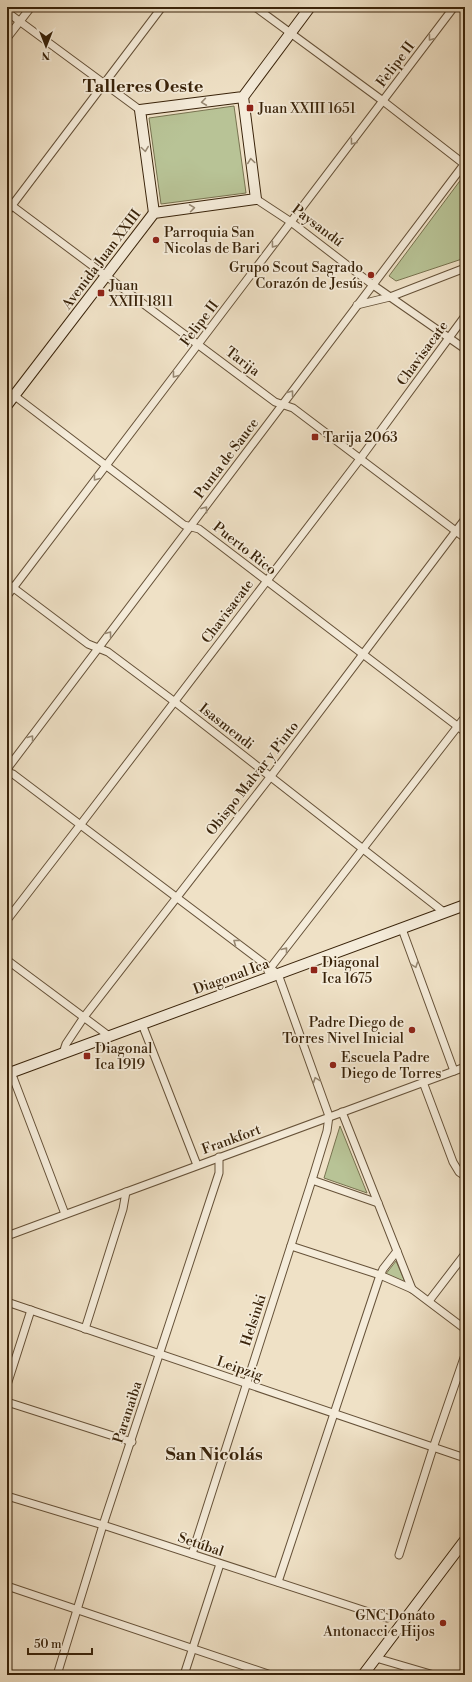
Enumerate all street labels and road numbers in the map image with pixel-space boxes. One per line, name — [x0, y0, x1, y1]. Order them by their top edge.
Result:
street label: Felipe II — [373, 38, 419, 91]
street label: Paysandú — [288, 201, 347, 251]
street label: Avenida Juan XXIII — [58, 205, 146, 314]
street label: Felipe II — [177, 297, 223, 350]
street label: Chavisacate — [393, 318, 452, 390]
street label: Tarija — [222, 343, 264, 381]
street label: Punta de Sauce — [191, 415, 263, 502]
street label: Puerto Rico — [209, 518, 280, 579]
street label: Chavisacate — [198, 576, 258, 647]
street label: Isasmendi — [195, 700, 258, 754]
street label: Obispo Malvar y Pinto — [203, 718, 303, 839]
street label: Diagonal Ica — [191, 955, 273, 999]
street label: Frankfort — [199, 1121, 264, 1159]
street label: Helsinki — [237, 1292, 271, 1349]
street label: Leipzig — [214, 1353, 266, 1385]
street label: Paranaiba — [109, 1378, 147, 1446]
street label: Setúbal — [175, 1529, 226, 1561]

